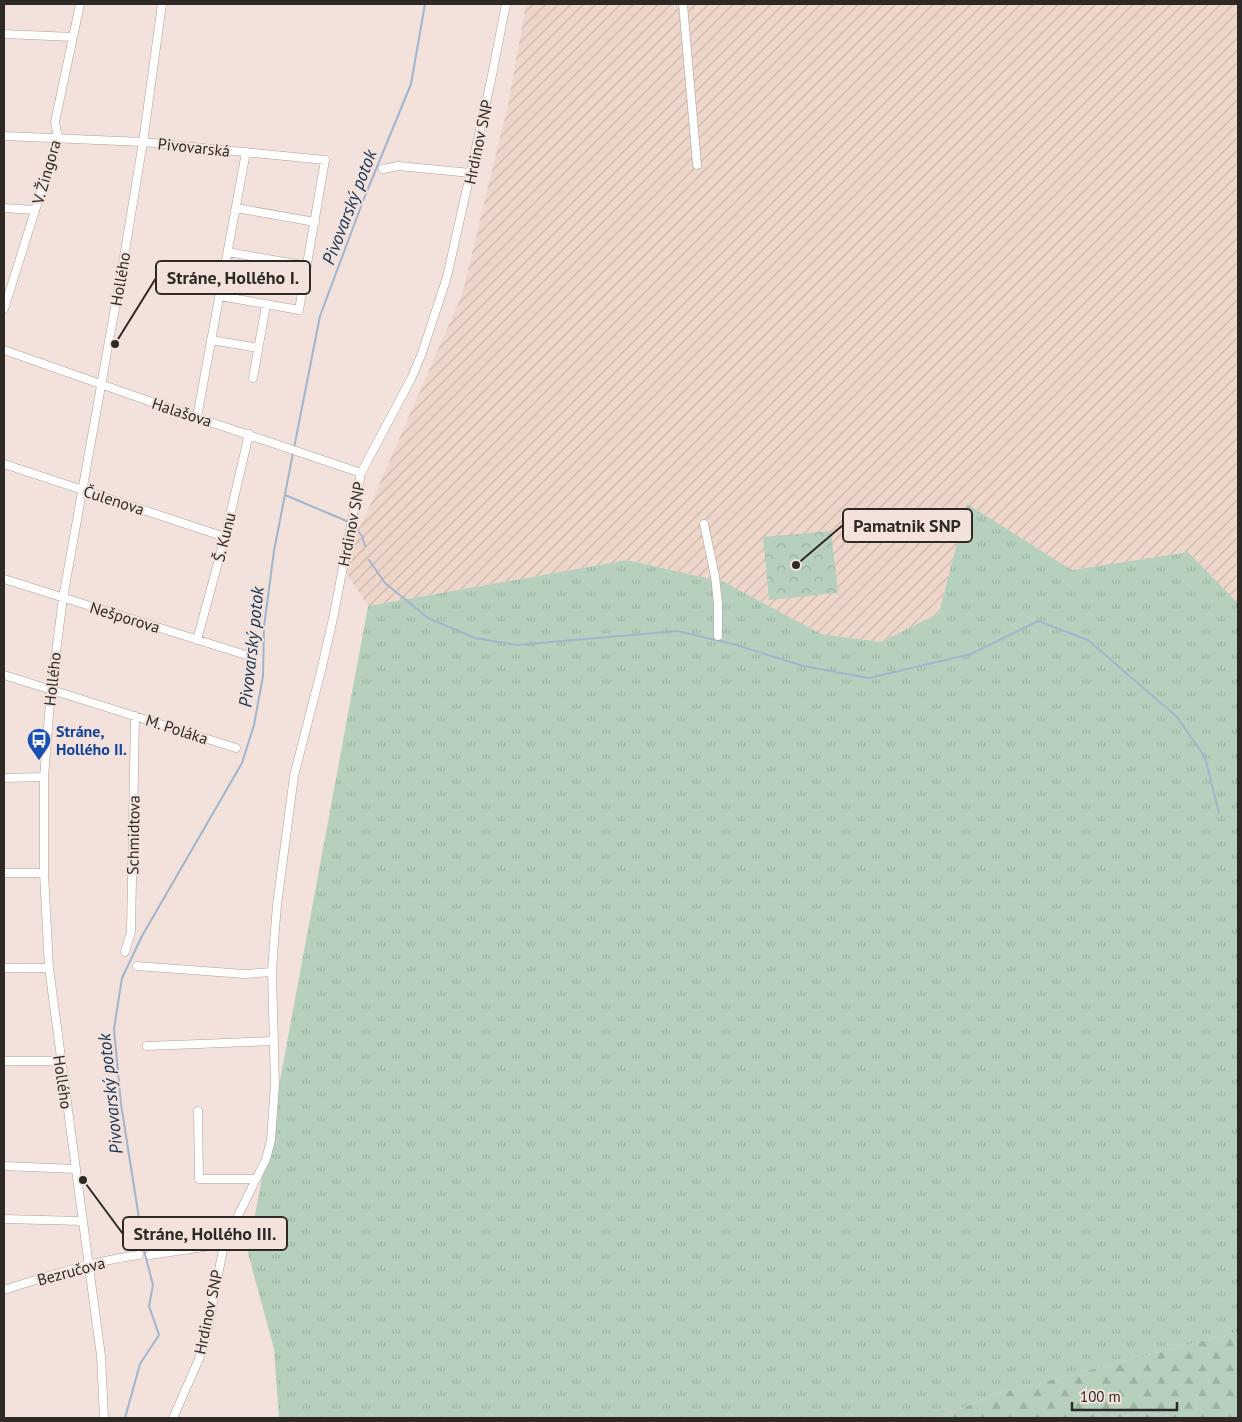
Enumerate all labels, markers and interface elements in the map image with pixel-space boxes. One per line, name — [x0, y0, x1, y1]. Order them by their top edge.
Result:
street label: Hrdinov SNP — [459, 98, 497, 186]
street label: Pivovarská — [157, 133, 231, 161]
street label: V. Žingora — [27, 138, 65, 207]
water label: Pivovarský potok — [317, 145, 382, 268]
street label: Hollého — [105, 251, 135, 307]
callout: Stráne, Hollého I. — [156, 261, 310, 294]
text: Stráne, Hollého I. — [167, 266, 299, 289]
street label: Halašova — [149, 393, 215, 431]
street label: Hrdinov SNP — [333, 480, 369, 568]
street label: Čulenova — [81, 481, 147, 519]
callout: Pamatnik SNP — [843, 509, 972, 542]
street label: Š. Kunu — [208, 510, 240, 564]
text: Pamatnik SNP — [853, 514, 961, 537]
water label: Pivovarský potok — [233, 585, 269, 708]
street label: Nešporova — [87, 597, 163, 637]
street label: Hollého — [39, 651, 65, 707]
street label: M. Poláka — [143, 710, 211, 748]
place label: Stráne, Hollého II. — [56, 721, 127, 759]
bus stop icon: Stráne, Hollého II. — [26, 727, 52, 761]
street label: Schmidtova — [122, 795, 144, 875]
water label: Pivovarský potok — [92, 1032, 128, 1155]
street label: Hollého — [49, 1054, 77, 1110]
callout: Stráne, Hollého III. — [123, 1217, 287, 1250]
text: Stráne, Hollého III. — [134, 1222, 276, 1245]
street label: Bezručova — [35, 1252, 107, 1290]
street label: Hrdinov SNP — [189, 1268, 227, 1356]
scale bar — [1072, 1380, 1177, 1412]
text: 100 m — [1080, 1387, 1121, 1406]

